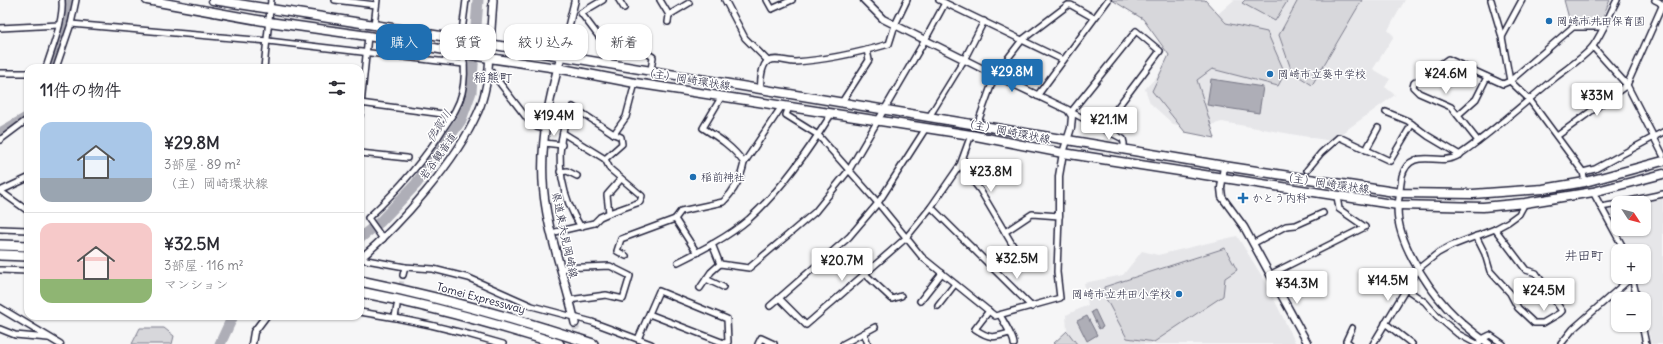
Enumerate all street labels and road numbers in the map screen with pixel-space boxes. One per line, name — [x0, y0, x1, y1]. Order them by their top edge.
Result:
street label: （主）岡崎環状線 — [642, 65, 732, 93]
street label: （主）岡崎環状線 — [962, 116, 1052, 146]
street label: 岩谷観音道 — [416, 130, 460, 182]
street label: （主）岡崎環状線 — [1281, 170, 1371, 196]
street label: 県道東大見岡崎線 — [549, 191, 581, 279]
street label: Tomei Expressway — [435, 279, 527, 317]

